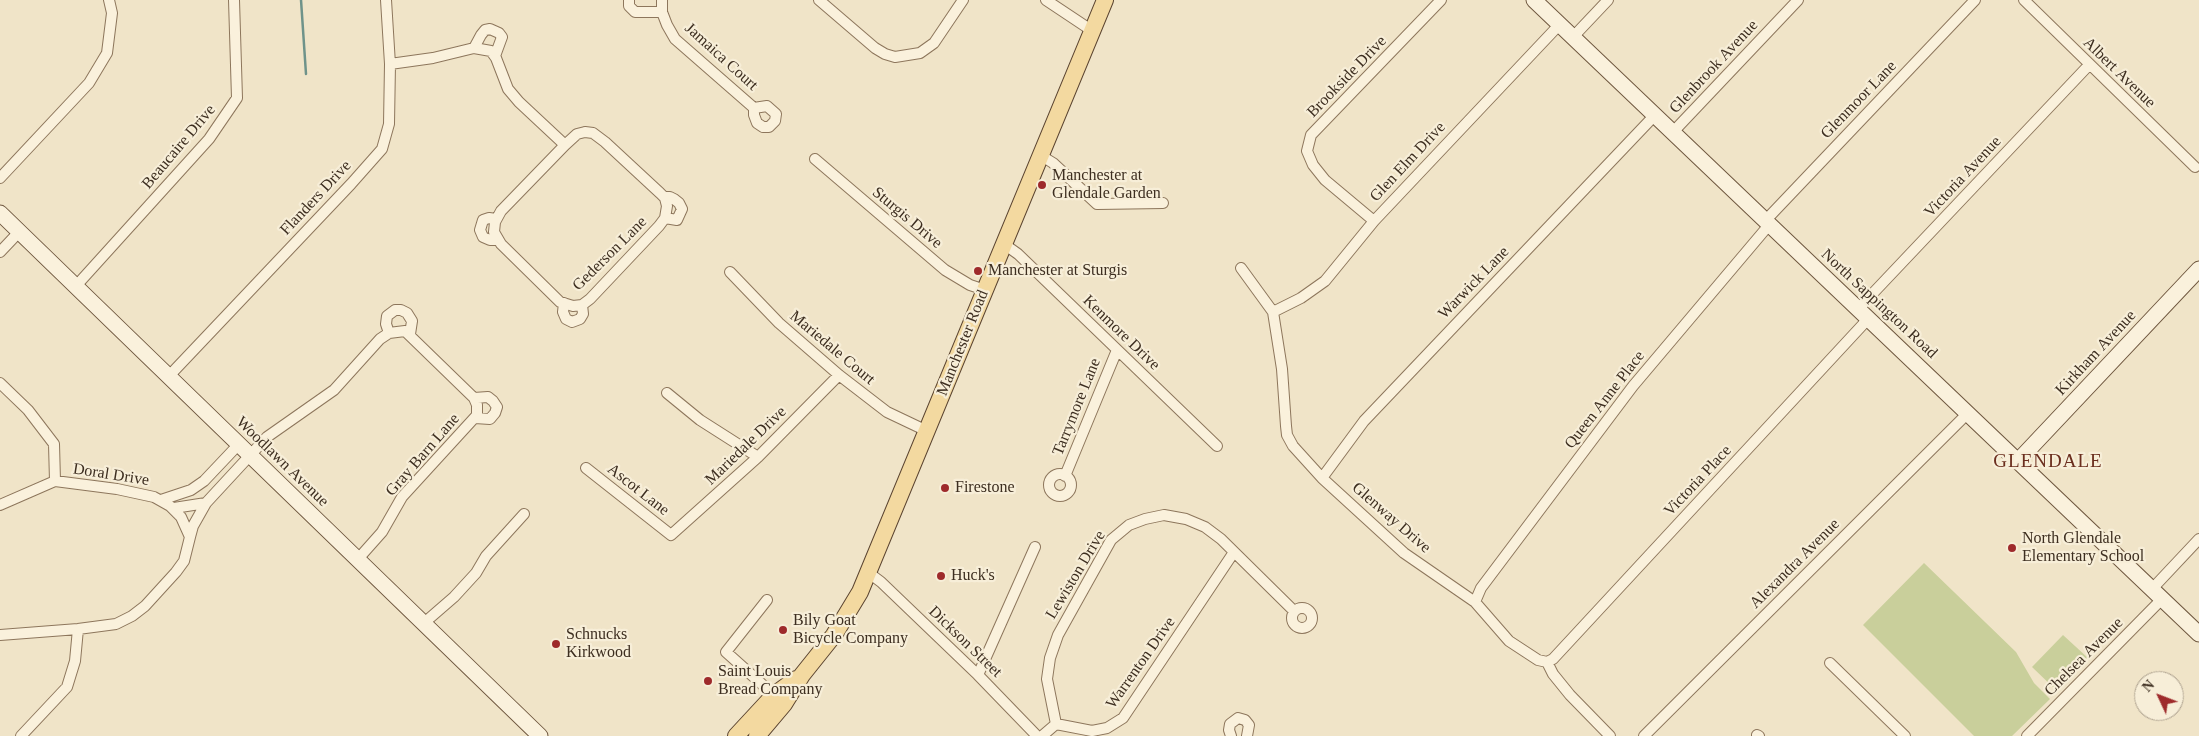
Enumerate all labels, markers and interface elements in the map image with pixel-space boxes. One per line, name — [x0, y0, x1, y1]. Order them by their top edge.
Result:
street label: Glenbrook Avenue — [1666, 16, 1762, 118]
street label: Jamaica Court — [680, 19, 762, 95]
street label: Brookside Drive — [1303, 32, 1391, 122]
street label: Albert Avenue — [2079, 34, 2159, 112]
street label: Glenmoor Lane — [1817, 57, 1901, 143]
street label: Beaucaire Drive — [138, 101, 220, 193]
street label: Glen Elm Drive — [1366, 118, 1450, 206]
street label: Victoria Avenue — [1921, 132, 2005, 222]
street label: Flanders Drive — [276, 157, 356, 239]
place label: Manchester at Glendale Garden — [1052, 166, 1161, 204]
marker: Manchester at Glendale Garden — [1036, 179, 1048, 191]
street label: Sturgis Drive — [868, 183, 946, 253]
street label: Gederson Lane — [569, 213, 651, 295]
street label: Warwick Lane — [1435, 243, 1513, 323]
street label: North Sappington Road — [1817, 245, 1941, 363]
place label: Manchester at Sturgis — [988, 261, 1127, 281]
marker: Manchester at Sturgis — [972, 265, 984, 277]
street label: Manchester Road — [933, 287, 993, 399]
street label: Kenmore Drive — [1078, 291, 1164, 375]
street label: Kirkham Avenue — [2052, 306, 2140, 400]
street label: Mariedale Court — [785, 307, 879, 389]
street label: Queen Anne Place — [1561, 347, 1649, 453]
street label: Tarrymore Lane — [1049, 356, 1105, 458]
street label: Mariedale Drive — [701, 403, 791, 489]
street label: Gray Barn Lane — [382, 410, 464, 500]
street label: Woodlawn Avenue — [232, 413, 332, 511]
street label: Victoria Place — [1660, 442, 1736, 520]
district label: GLENDALE — [1992, 451, 2104, 473]
street label: Doral Drive — [72, 460, 150, 490]
street label: Ascot Lane — [603, 460, 673, 520]
place label: Firestone — [955, 478, 1015, 498]
street label: Glenway Drive — [1348, 479, 1434, 557]
marker: Firestone — [939, 482, 951, 494]
street label: Alexandra Avenue — [1746, 515, 1844, 613]
street label: Lewiston Drive — [1042, 527, 1110, 623]
place label: North Glendale Elementary School — [2022, 529, 2144, 567]
marker: North Glendale Elementary School — [2006, 542, 2018, 554]
place label: Huck's — [951, 566, 995, 586]
marker: Huck's — [935, 570, 947, 582]
street label: Dickson Street — [924, 602, 1006, 682]
place label: Bily Goat Bicycle Company — [793, 611, 908, 649]
street label: Warrenton Drive — [1102, 613, 1180, 713]
street label: Chelsea Avenue — [2041, 614, 2127, 700]
marker: Bily Goat Bicycle Company — [777, 624, 789, 636]
place label: Schnucks Kirkwood — [566, 625, 631, 663]
marker: Schnucks Kirkwood — [550, 638, 562, 650]
place label: Saint Louis Bread Company — [718, 662, 822, 700]
north arrow — [2134, 671, 2184, 721]
marker: Saint Louis Bread Company — [702, 675, 714, 687]
text: N — [2139, 677, 2157, 695]

